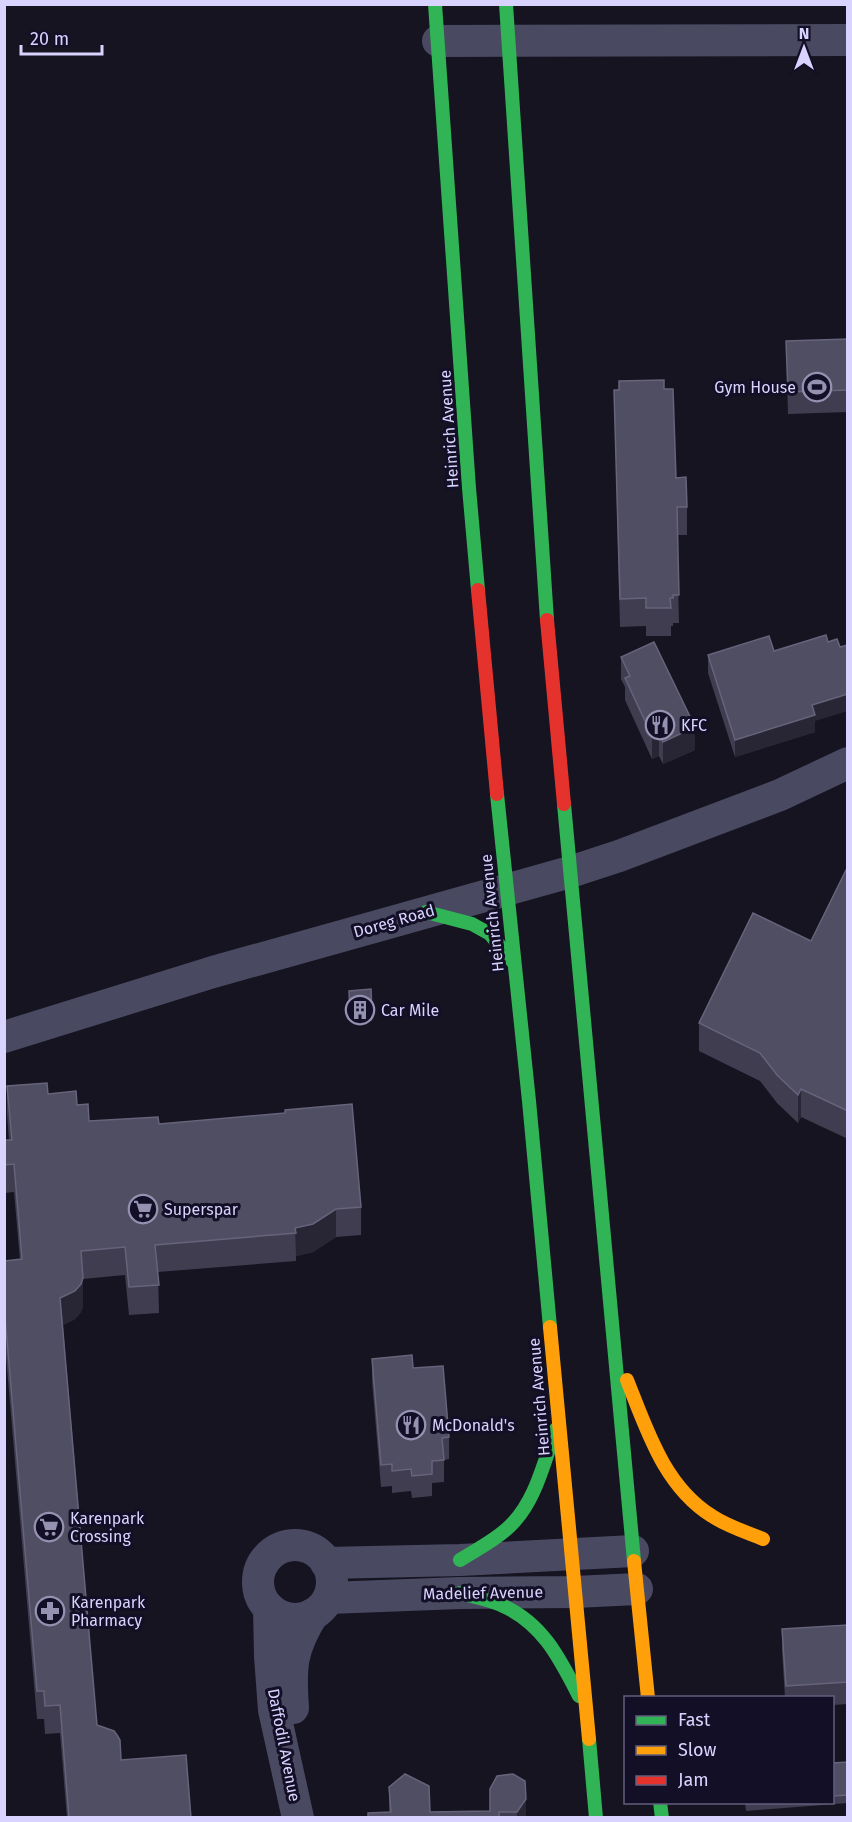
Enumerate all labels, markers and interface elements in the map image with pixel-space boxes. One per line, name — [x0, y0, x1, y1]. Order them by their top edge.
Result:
scale bar — [21, 18, 102, 56]
north arrow — [774, 18, 834, 78]
text: N — [799, 24, 809, 43]
text: 20 m — [30, 28, 69, 50]
street label: Heinrich Avenue — [435, 369, 463, 489]
sports icon: Gym House — [801, 371, 833, 403]
place label: Gym House — [714, 378, 796, 397]
restaurant icon: KFC — [644, 709, 676, 741]
place label: KFC — [681, 716, 707, 735]
street label: Heinrich Avenue — [476, 853, 508, 973]
street label: Doreg Road — [351, 900, 437, 942]
building icon: Car Mile — [344, 994, 376, 1026]
place label: Car Mile — [381, 1001, 439, 1020]
supermarket icon: Superspar — [127, 1193, 159, 1225]
place label: Superspar — [164, 1200, 239, 1219]
street label: Heinrich Avenue — [524, 1337, 554, 1457]
restaurant icon: McDonald's — [395, 1409, 427, 1441]
place label: McDonald's — [432, 1416, 515, 1435]
place label: Karenpark Crossing — [70, 1509, 145, 1546]
supermarket icon: Karenpark Crossing — [33, 1511, 65, 1543]
street label: Madelief Avenue — [423, 1582, 543, 1604]
place label: Karenpark Pharmacy — [71, 1593, 146, 1630]
pharmacy icon: Karenpark Pharmacy — [34, 1595, 66, 1627]
street label: Daffodil Avenue — [264, 1687, 304, 1803]
legend — [624, 1696, 834, 1804]
text: Fast — [678, 1709, 711, 1731]
text: Slow — [678, 1739, 717, 1761]
text: Jam — [678, 1769, 709, 1791]

